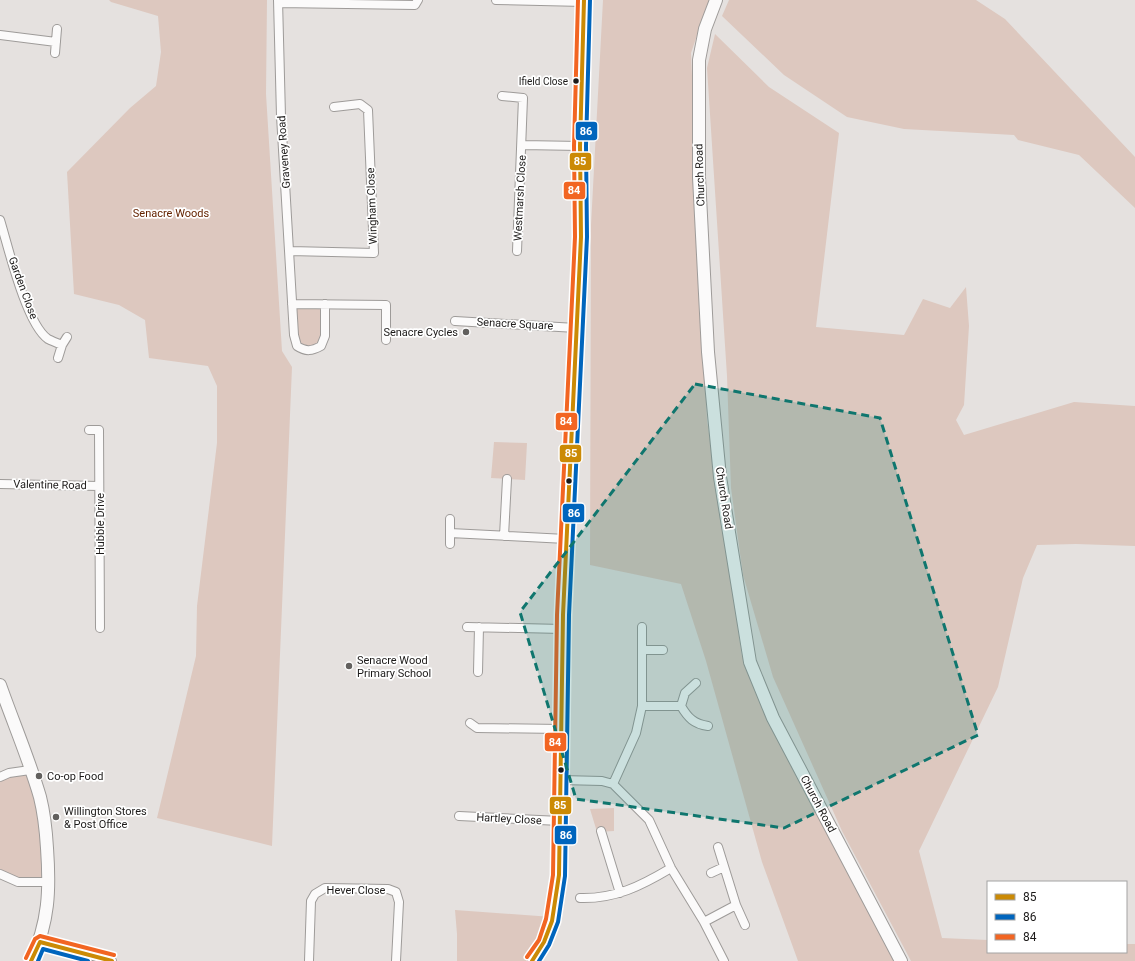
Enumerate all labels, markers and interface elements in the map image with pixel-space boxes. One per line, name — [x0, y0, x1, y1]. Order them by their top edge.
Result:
place label: Ifield Close — [519, 76, 568, 87]
marker: Ifield Close — [571, 76, 581, 86]
street label: Graveney Road — [275, 115, 293, 189]
line badge: 86 — [575, 121, 598, 141]
text: 86 — [580, 125, 592, 138]
street label: Church Road — [692, 143, 708, 207]
line badge: 85 — [569, 152, 592, 171]
street label: Westmarsh Close — [511, 154, 529, 241]
text: 85 — [574, 155, 586, 168]
street label: Wingham Close — [364, 167, 380, 245]
line badge: 84 — [563, 181, 586, 200]
text: 84 — [568, 184, 581, 197]
park label: Senacre Woods — [133, 207, 210, 220]
street label: Garden Close — [6, 255, 40, 321]
street label: Senacre Square — [476, 316, 554, 333]
place label: Senacre Cycles — [383, 326, 458, 339]
marker: Senacre Cycles — [461, 327, 471, 337]
line badge: 84 — [555, 412, 578, 431]
text: 84 — [560, 415, 573, 428]
line badge: 85 — [559, 444, 582, 463]
text: 85 — [565, 447, 577, 460]
street label: Church Road — [713, 466, 735, 530]
unlabelled marker — [564, 476, 574, 486]
street label: Valentine Road — [13, 478, 87, 492]
street label: Hubble Drive — [94, 493, 107, 555]
line badge: 86 — [562, 503, 585, 523]
text: 86 — [568, 507, 580, 520]
place label: Senacre Wood Primary School — [357, 654, 431, 680]
marker: Senacre Wood Primary School — [344, 661, 354, 671]
line badge: 84 — [544, 732, 567, 752]
text: 84 — [549, 736, 562, 749]
unlabelled marker — [556, 765, 566, 775]
place label: Co-op Food — [47, 770, 103, 783]
marker: Co-op Food — [34, 771, 44, 781]
street label: Church Road — [798, 773, 838, 835]
line badge: 85 — [549, 796, 572, 815]
text: 85 — [554, 799, 566, 812]
place label: Willington Stores & Post Office — [64, 805, 147, 831]
street label: Hartley Close — [476, 811, 542, 827]
marker: Willington Stores & Post Office — [51, 812, 61, 822]
line badge: 86 — [554, 825, 577, 845]
text: 86 — [560, 829, 572, 842]
legend — [987, 881, 1127, 953]
street label: Hever Close — [327, 884, 386, 897]
text: 85 — [1023, 890, 1037, 904]
text: 86 — [1023, 910, 1037, 924]
text: 84 — [1023, 930, 1037, 944]

